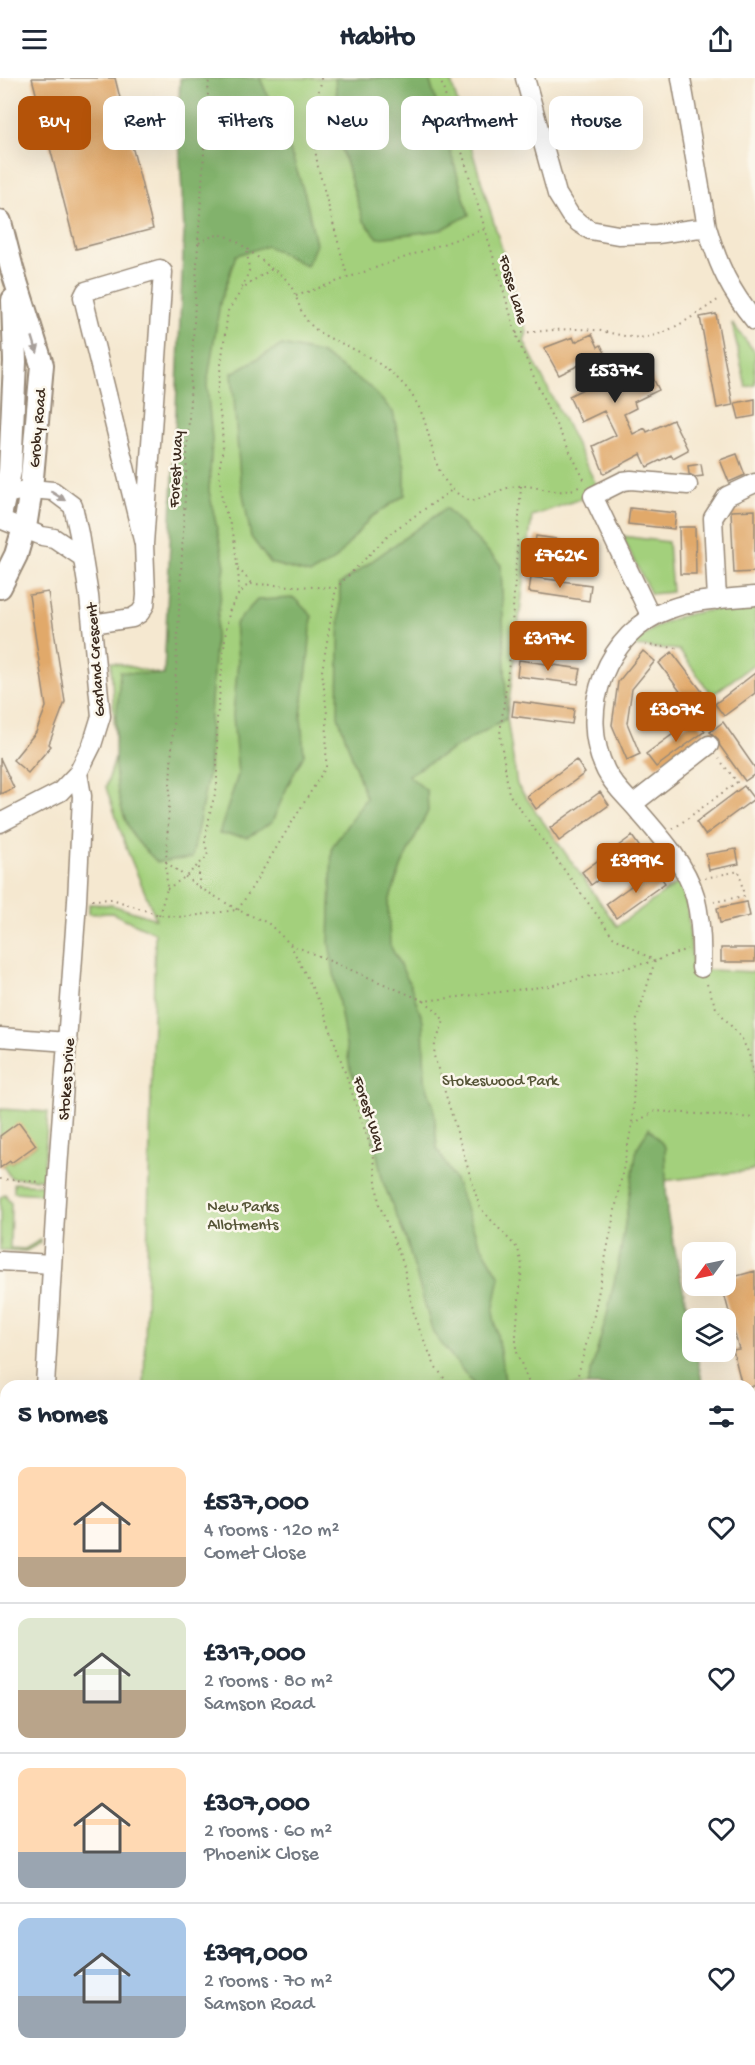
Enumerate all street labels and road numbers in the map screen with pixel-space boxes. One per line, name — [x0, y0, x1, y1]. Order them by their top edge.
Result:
street label: Fosse Lane — [492, 252, 531, 327]
street label: Groby Road — [27, 386, 53, 469]
street label: Forest Way — [166, 430, 189, 509]
street label: Garland Crescent — [84, 601, 111, 717]
street label: Stokes Drive — [56, 1037, 81, 1121]
street label: Forest Way — [346, 1074, 389, 1154]

